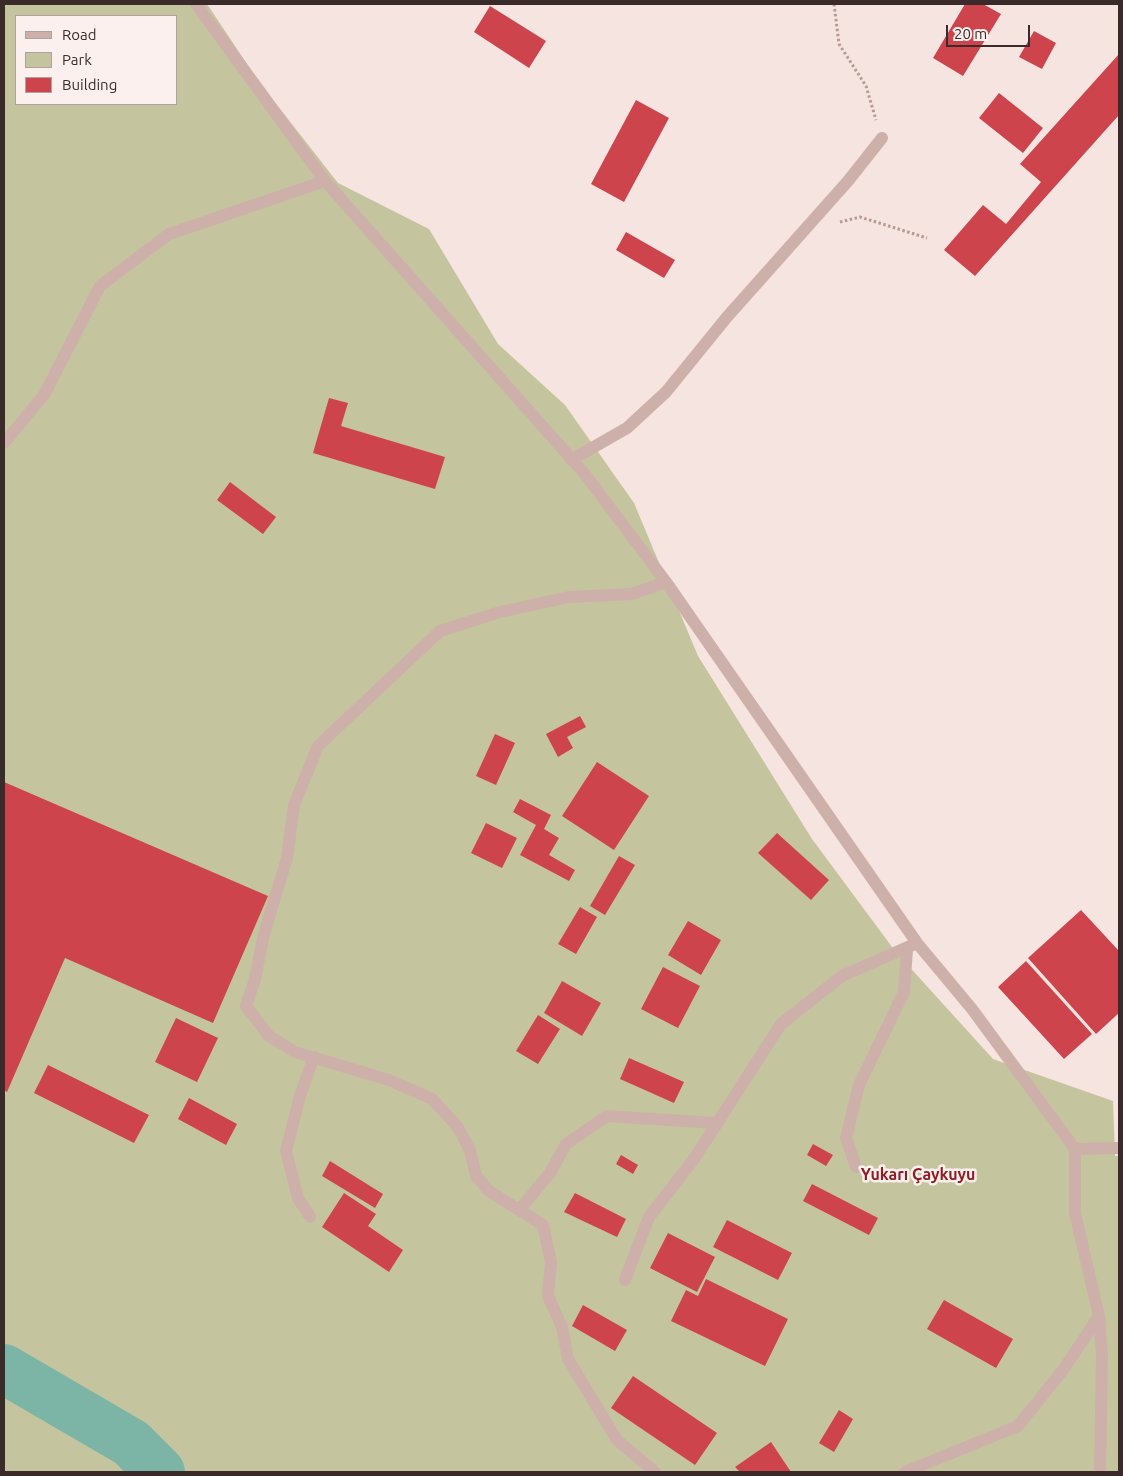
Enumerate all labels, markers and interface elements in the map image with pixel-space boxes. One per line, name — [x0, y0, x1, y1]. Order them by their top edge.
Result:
legend — [15, 15, 178, 105]
scale bar — [948, 15, 1032, 47]
text: 20 m — [954, 25, 987, 42]
text: Road — [62, 26, 97, 43]
text: Park — [62, 51, 92, 68]
text: Building — [62, 76, 117, 93]
district label: Yukarı Çaykuyu — [861, 1165, 975, 1185]

